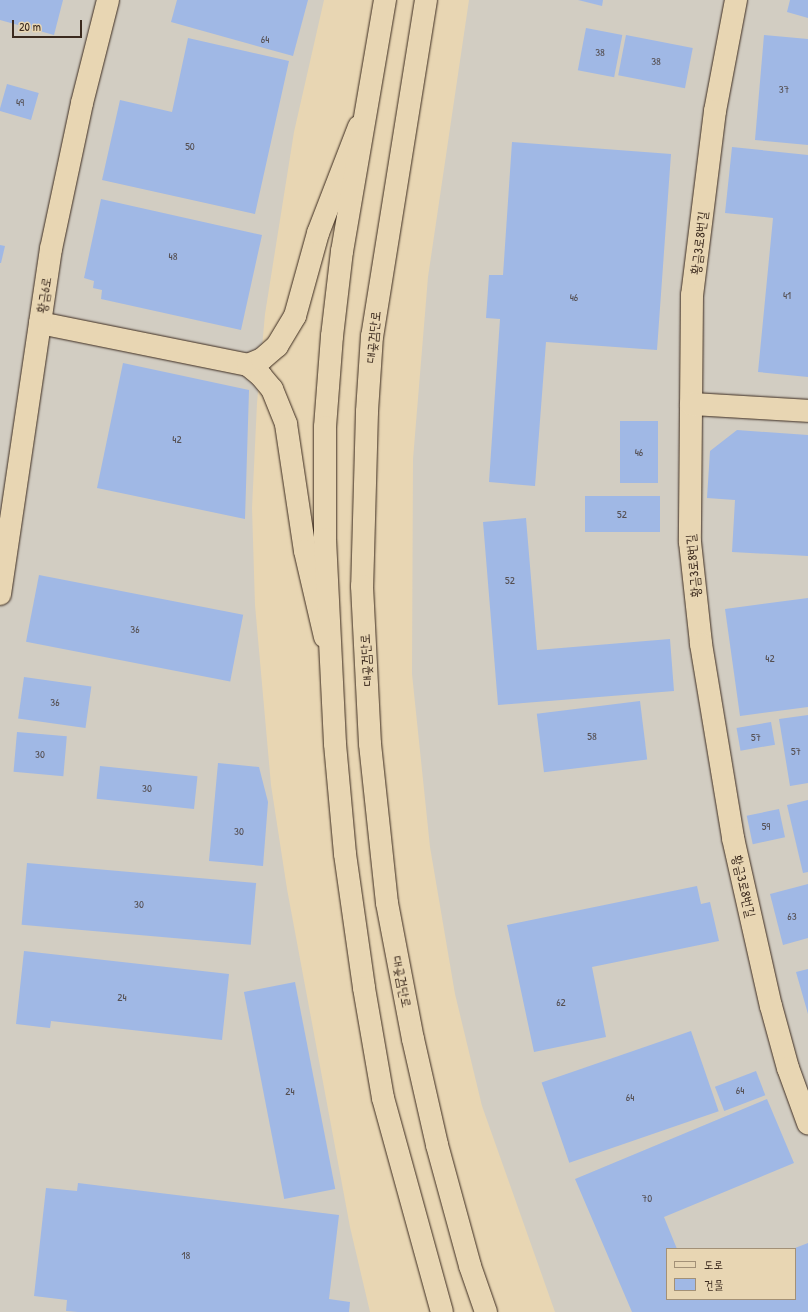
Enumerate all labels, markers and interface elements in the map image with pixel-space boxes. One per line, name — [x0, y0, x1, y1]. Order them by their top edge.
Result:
scale bar — [14, 12, 84, 38]
text: 20 m — [19, 18, 41, 35]
house number: 64 — [261, 32, 269, 46]
house number: 38 — [595, 45, 605, 59]
house number: 38 — [651, 54, 661, 68]
house number: 37 — [779, 82, 789, 96]
house number: 49 — [16, 95, 24, 109]
house number: 50 — [185, 139, 195, 153]
street label: 황금3로8번길 — [687, 210, 711, 276]
house number: 48 — [169, 249, 177, 263]
street label: 황금6로 — [33, 276, 55, 314]
house number: 41 — [783, 288, 791, 302]
house number: 46 — [570, 290, 578, 304]
street label: 대곶검단로 — [363, 310, 383, 364]
house number: 42 — [172, 432, 182, 446]
house number: 46 — [635, 445, 643, 459]
house number: 52 — [617, 507, 627, 521]
street label: 황금3로8번길 — [682, 534, 704, 598]
house number: 52 — [505, 573, 515, 587]
house number: 36 — [130, 622, 140, 636]
street label: 대곶검단로 — [357, 633, 375, 687]
house number: 42 — [765, 651, 775, 665]
house number: 36 — [50, 695, 60, 709]
house number: 58 — [587, 729, 597, 743]
house number: 57 — [751, 730, 761, 744]
house number: 57 — [791, 744, 801, 758]
house number: 30 — [35, 747, 45, 761]
house number: 30 — [142, 781, 152, 795]
house number: 59 — [762, 819, 770, 833]
house number: 30 — [234, 824, 244, 838]
street label: 황금3로8번길 — [729, 853, 759, 919]
house number: 30 — [134, 897, 144, 911]
house number: 63 — [787, 909, 797, 923]
street label: 대곶검단로 — [389, 955, 415, 1009]
house number: 24 — [117, 990, 127, 1004]
house number: 62 — [556, 995, 566, 1009]
house number: 64 — [736, 1083, 744, 1097]
house number: 24 — [285, 1084, 295, 1098]
house number: 64 — [626, 1090, 634, 1104]
house number: 70 — [642, 1191, 652, 1205]
house number: 18 — [182, 1248, 190, 1262]
legend — [666, 1248, 796, 1300]
text: 도로 — [704, 1256, 723, 1273]
text: 건물 — [704, 1276, 723, 1293]

